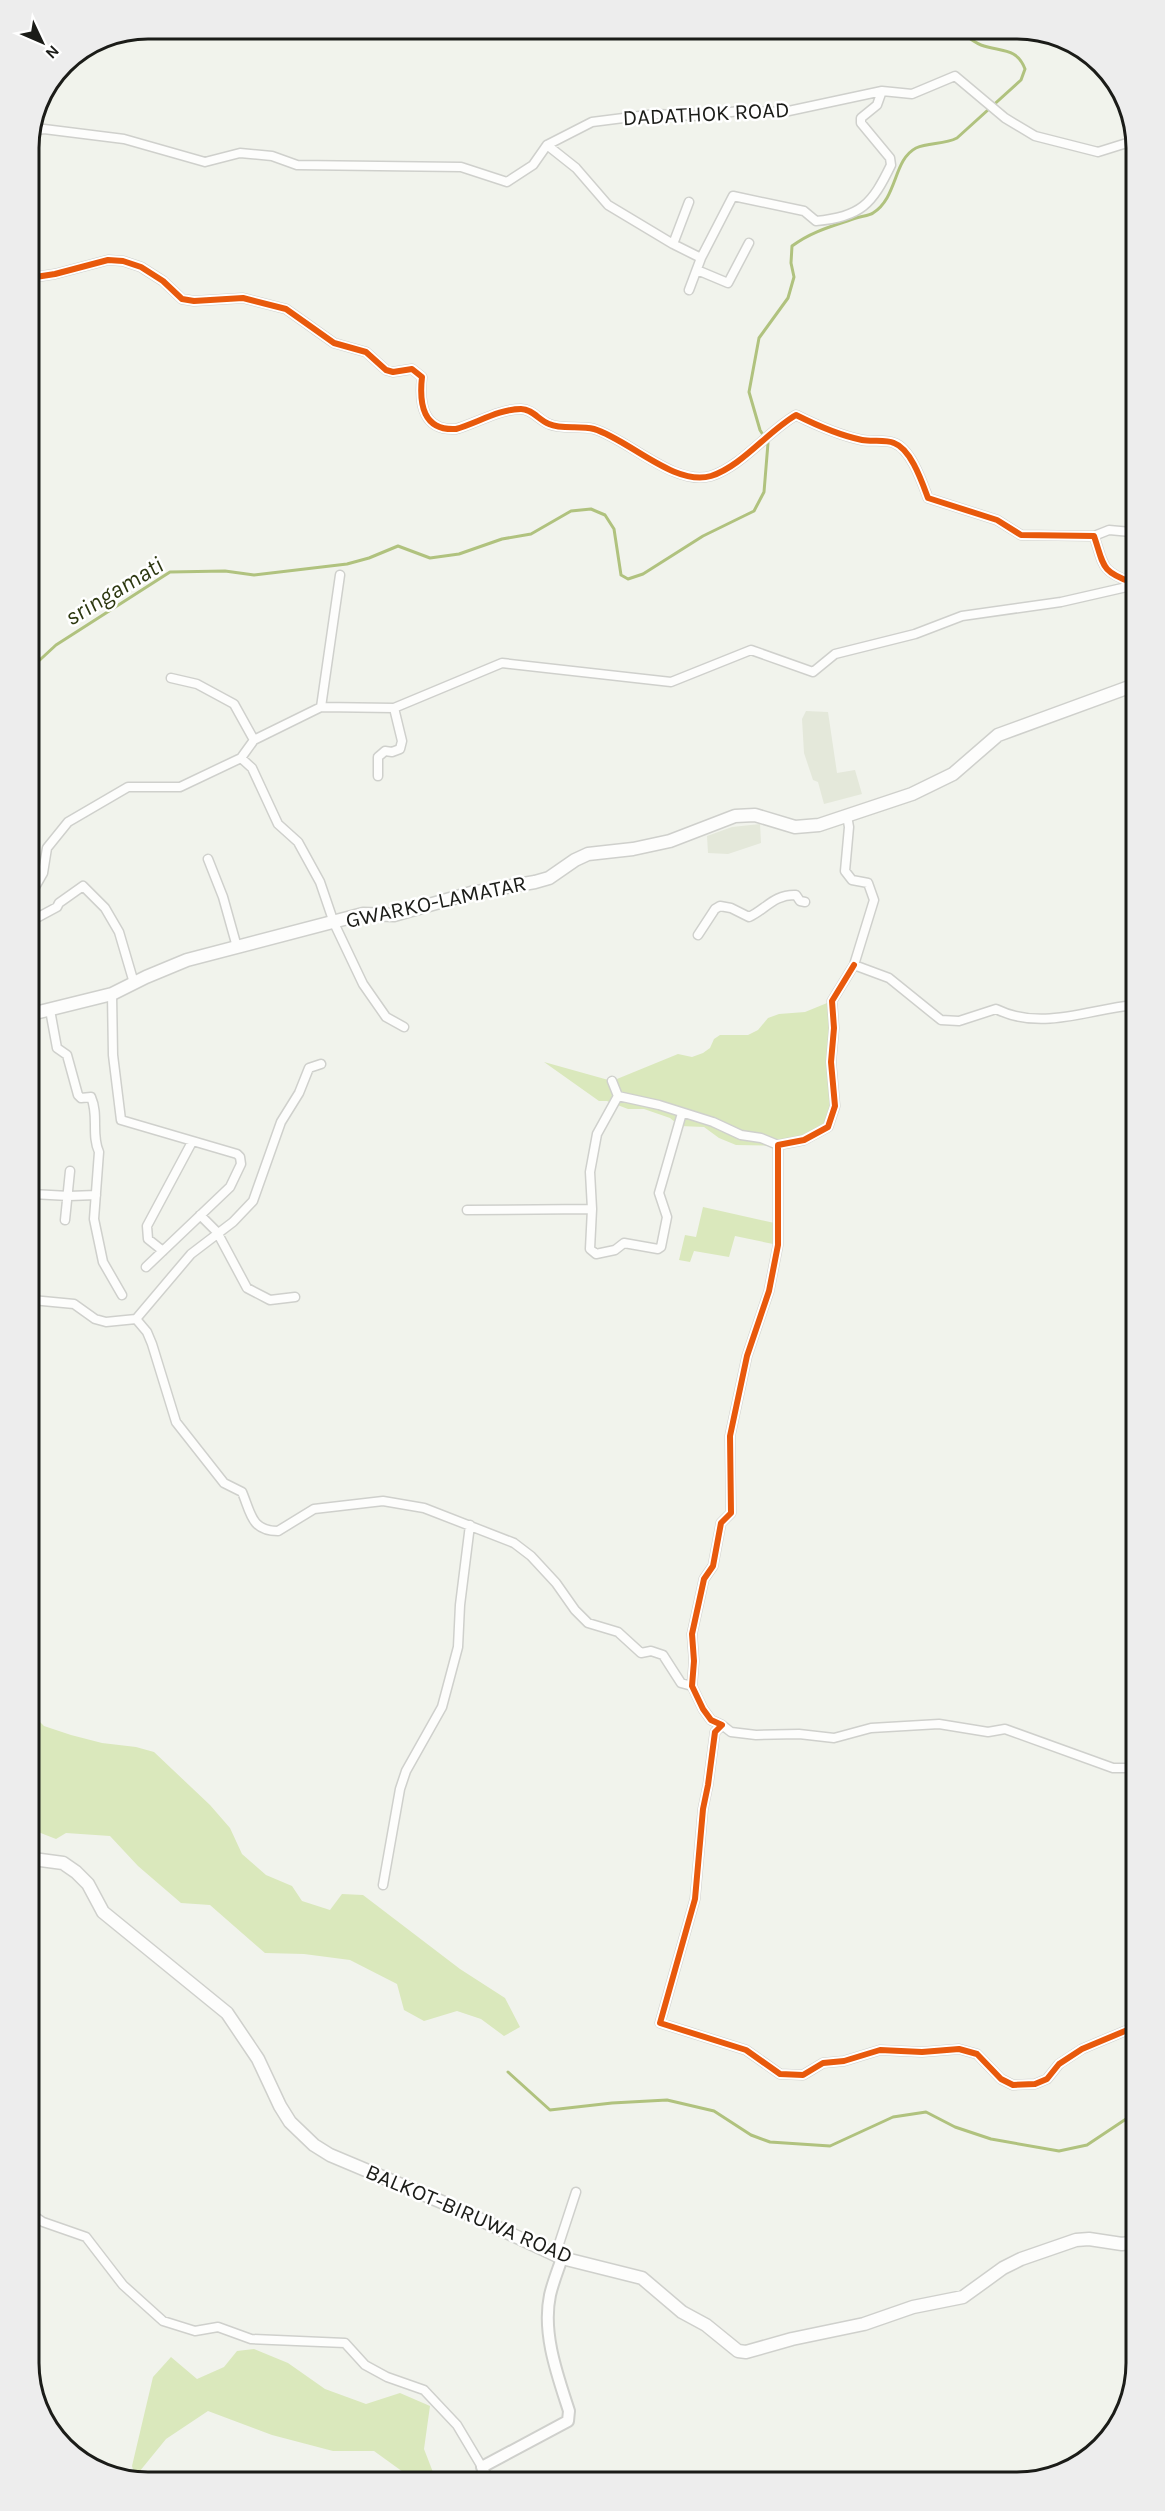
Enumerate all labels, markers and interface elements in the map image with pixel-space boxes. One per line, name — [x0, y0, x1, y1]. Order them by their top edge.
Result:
north arrow — [12, 12, 72, 72]
text: N — [42, 41, 63, 63]
street label: DADATHOK ROAD — [622, 97, 790, 131]
water label: sringamati — [60, 551, 168, 631]
street label: GWARKO-LAMATAR — [343, 870, 529, 934]
street label: BALKOT-BIRUWA ROAD — [362, 2159, 576, 2269]

